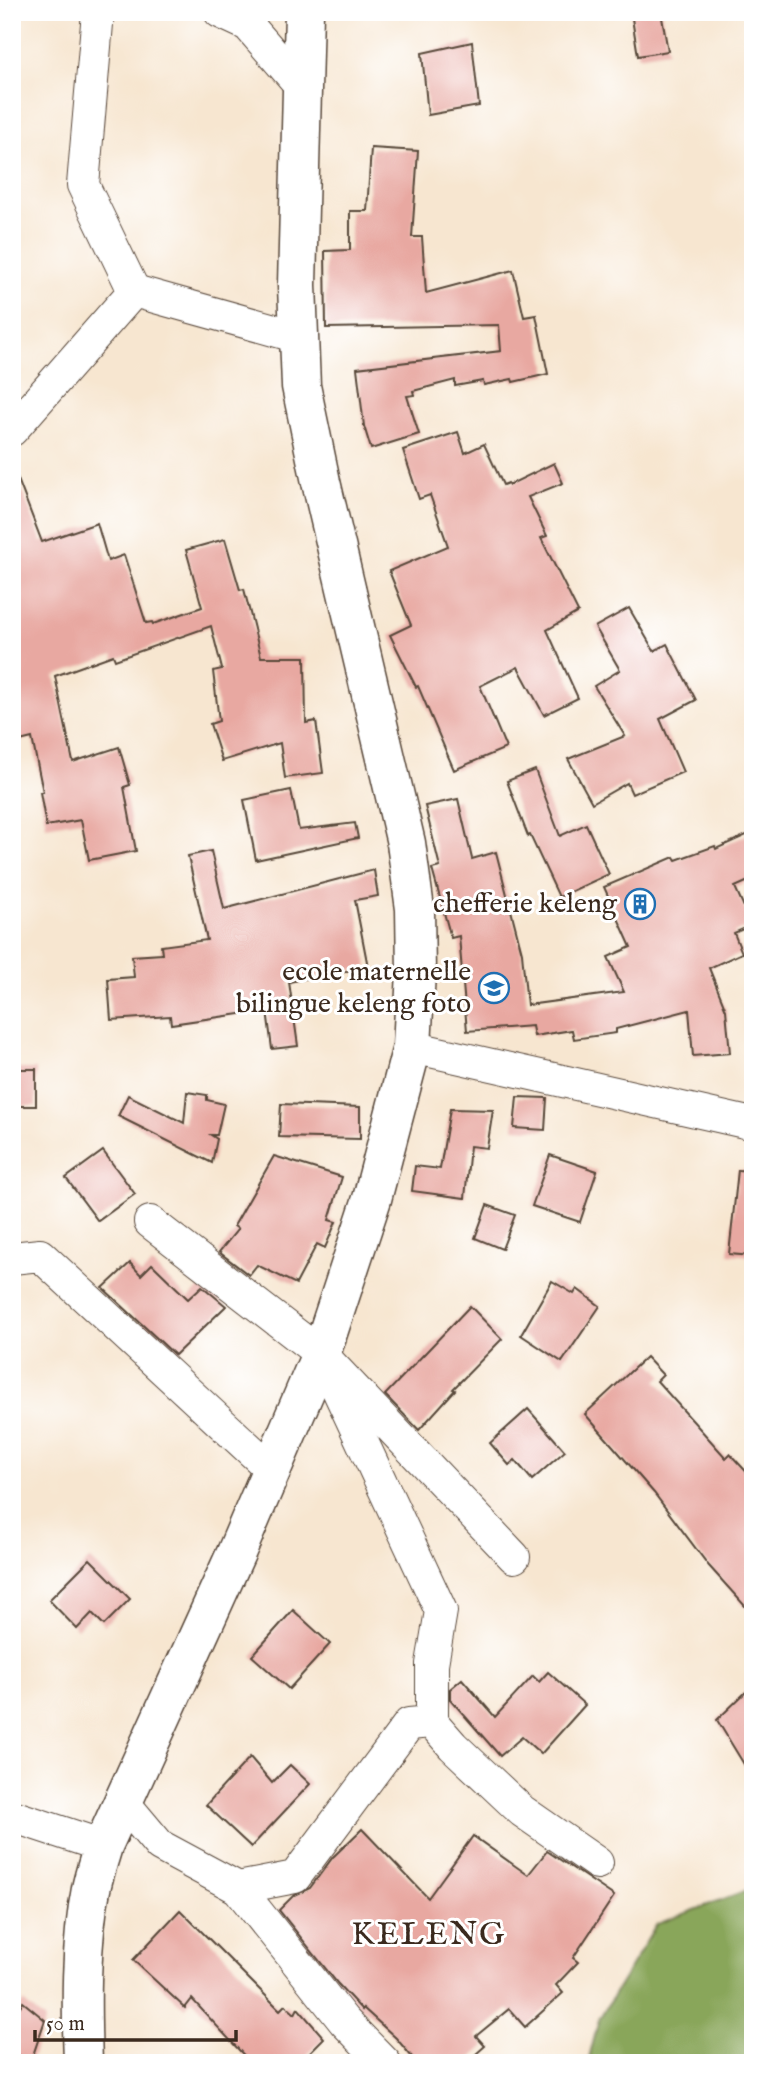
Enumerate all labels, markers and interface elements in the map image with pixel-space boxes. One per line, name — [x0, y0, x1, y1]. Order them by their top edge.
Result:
place label: chefferie keleng — [433, 887, 618, 922]
building icon: chefferie keleng — [623, 887, 657, 921]
place label: ecole maternelle bilingue keleng foto — [236, 955, 471, 1022]
school or university icon: ecole maternelle bilingue keleng foto — [477, 971, 511, 1005]
district label: KELENG — [352, 1915, 506, 1956]
scale bar — [35, 1998, 236, 2042]
text: 50 m — [46, 2011, 85, 2038]

